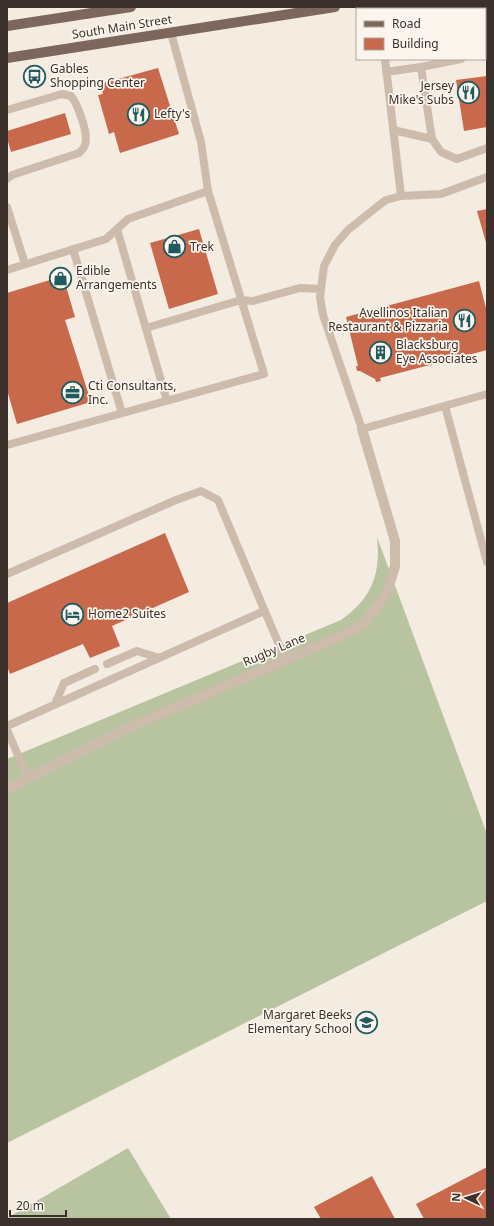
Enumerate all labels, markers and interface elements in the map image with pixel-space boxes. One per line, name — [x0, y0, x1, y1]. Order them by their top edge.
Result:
legend — [356, 8, 486, 60]
street label: South Main Street — [71, 10, 174, 43]
text: Road — [392, 15, 421, 32]
text: Building — [392, 35, 439, 52]
place label: Gables Shopping Center — [50, 60, 145, 91]
bus stop icon: Gables Shopping Center — [21, 63, 47, 89]
place label: Jersey Mike's Subs — [389, 77, 455, 108]
restaurant icon: Jersey Mike's Subs — [456, 80, 482, 106]
restaurant icon: Lefty's — [125, 101, 151, 127]
place label: Lefty's — [154, 105, 190, 122]
shop icon: Trek — [161, 234, 187, 260]
place label: Trek — [190, 238, 215, 255]
place label: Edible Arrangements — [76, 262, 157, 293]
shop icon: Edible Arrangements — [47, 265, 73, 291]
place label: Avellinos Italian Restaurant & Pizzaria — [328, 304, 448, 335]
restaurant icon: Avellinos Italian Restaurant & Pizzaria — [451, 307, 477, 333]
place label: Blacksburg Eye Associates — [396, 336, 478, 367]
building icon: Blacksburg Eye Associates — [368, 339, 394, 365]
place label: Cti Consultants, Inc. — [88, 377, 176, 408]
office icon: Cti Consultants, Inc. — [60, 380, 86, 406]
hotel icon: Home2 Suites — [59, 601, 85, 627]
place label: Home2 Suites — [88, 605, 166, 622]
street label: Rugby Lane — [240, 629, 308, 670]
place label: Margaret Beeks Elementary School — [247, 1006, 352, 1037]
school or university icon: Margaret Beeks Elementary School — [354, 1009, 380, 1035]
north arrow — [446, 1178, 486, 1218]
scale bar — [10, 1192, 66, 1218]
text: N — [448, 1192, 463, 1202]
text: 20 m — [16, 1197, 44, 1214]

